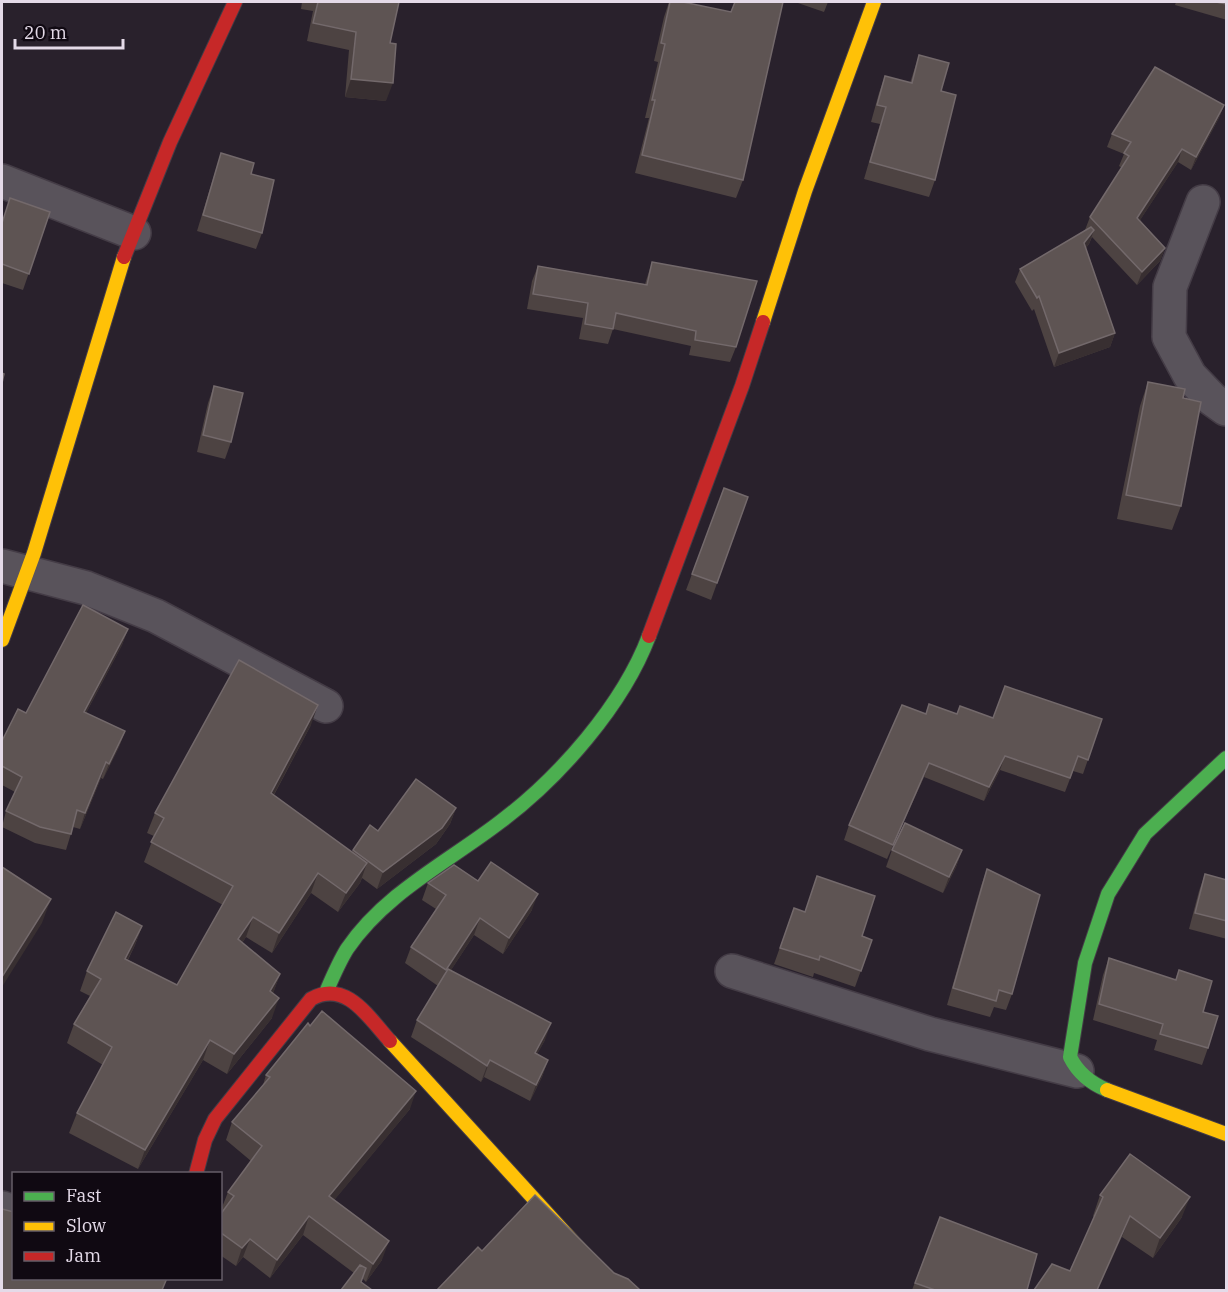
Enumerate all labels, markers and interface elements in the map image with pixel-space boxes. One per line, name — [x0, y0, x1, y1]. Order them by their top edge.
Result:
scale bar — [15, 12, 123, 50]
text: 20 m — [24, 21, 67, 44]
legend — [12, 1172, 222, 1280]
text: Fast — [66, 1184, 101, 1207]
text: Slow — [66, 1214, 106, 1237]
text: Jam — [66, 1244, 101, 1267]

